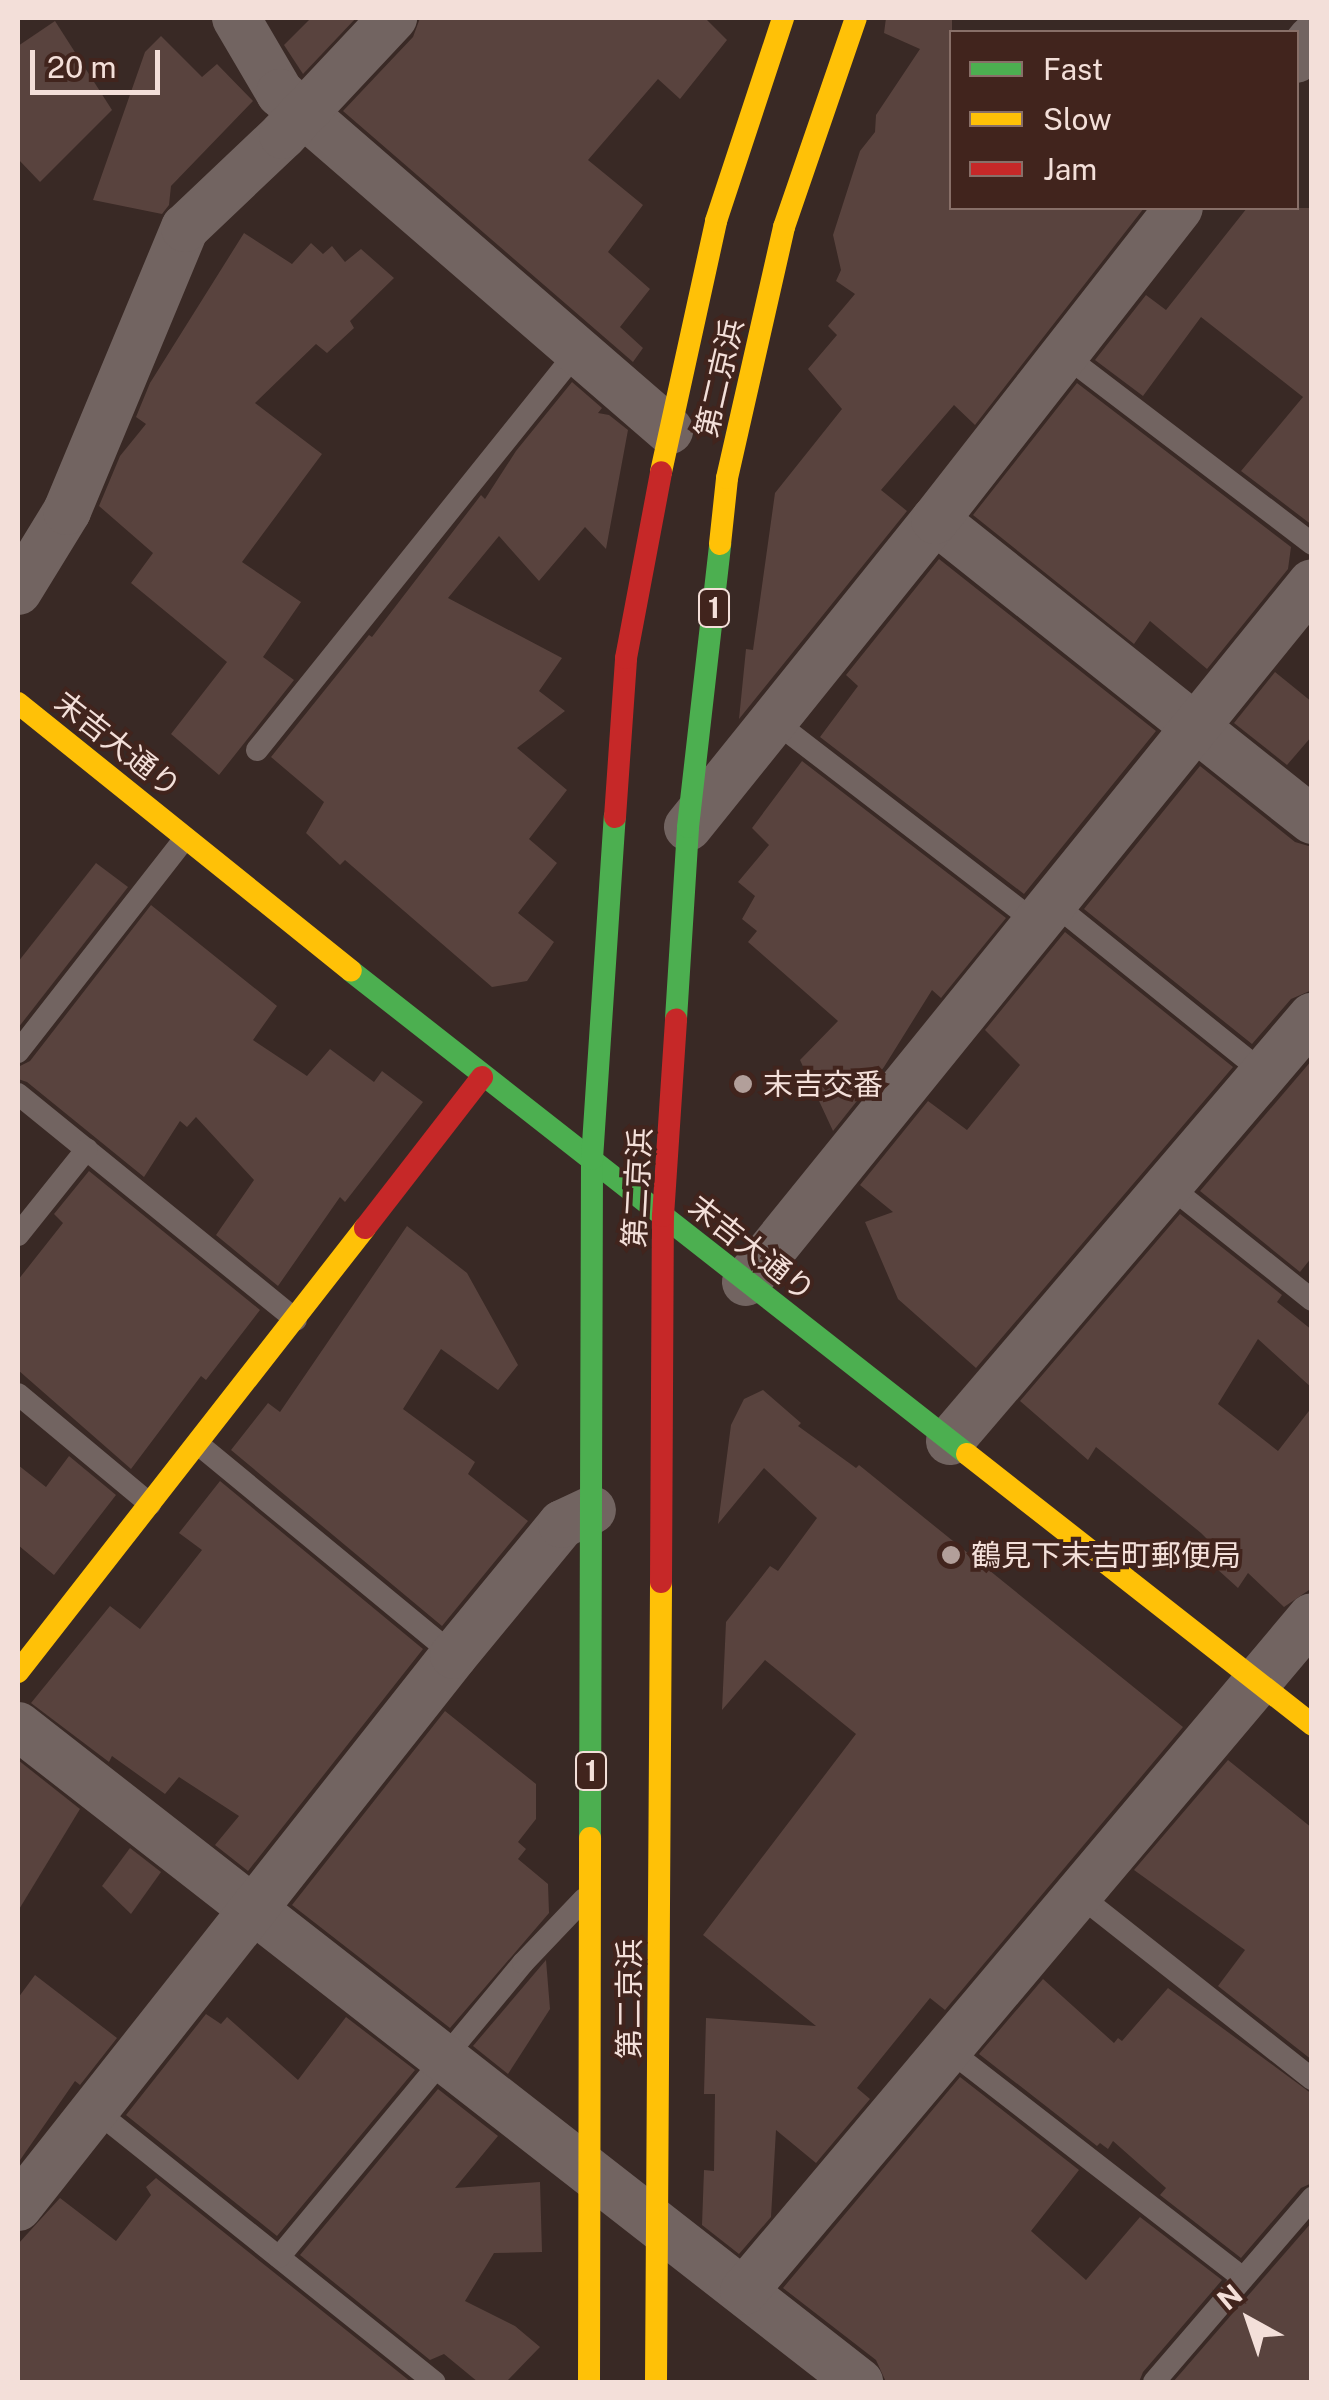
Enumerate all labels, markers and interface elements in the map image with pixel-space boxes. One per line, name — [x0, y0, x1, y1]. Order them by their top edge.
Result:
scale bar — [35, 30, 165, 92]
legend — [949, 30, 1299, 210]
text: 20 m — [47, 49, 116, 85]
text: Fast — [1043, 51, 1103, 87]
text: Slow — [1043, 101, 1112, 137]
text: Jam — [1043, 151, 1097, 187]
street label: 第二京浜 — [688, 315, 750, 441]
road number: 1 — [696, 585, 732, 631]
street label: 末吉大通り — [48, 684, 188, 804]
place label: 末吉交番 — [763, 1066, 883, 1102]
marker: 末吉交番 — [732, 1073, 754, 1095]
street label: 第二京浜 — [616, 1127, 658, 1249]
street label: 末吉大通り — [682, 1188, 822, 1308]
place label: 鶴見下末吉町郵便局 — [971, 1537, 1241, 1573]
marker: 鶴見下末吉町郵便局 — [940, 1544, 962, 1566]
road number: 1 — [574, 1748, 608, 1794]
street label: 第二京浜 — [611, 1939, 647, 2059]
north arrow — [1199, 2270, 1299, 2370]
text: N — [1210, 2277, 1248, 2316]

